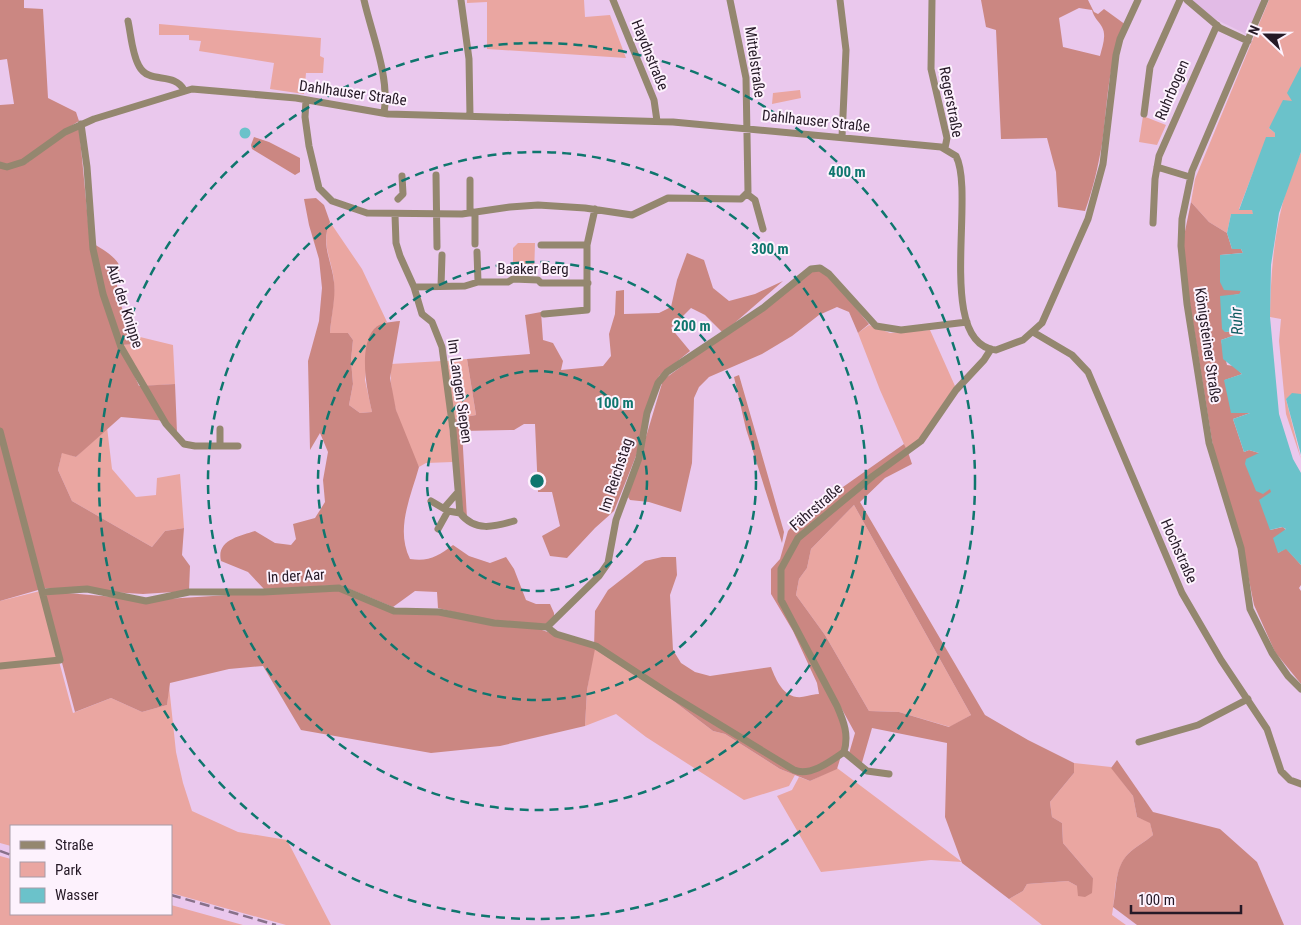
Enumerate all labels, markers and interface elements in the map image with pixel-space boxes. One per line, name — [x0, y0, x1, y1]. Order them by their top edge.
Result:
north arrow — [1241, 10, 1291, 60]
street label: Haydnstraße — [628, 17, 672, 93]
text: N — [1245, 23, 1263, 37]
street label: Mittelstraße — [741, 25, 769, 99]
street label: Ruhrbogen — [1151, 57, 1193, 123]
street label: Regerstraße — [935, 65, 967, 139]
street label: Dahlhauser Straße — [298, 77, 408, 109]
street label: Dahlhauser Straße — [761, 106, 871, 136]
text: 400 m — [828, 163, 866, 181]
text: 300 m — [751, 240, 789, 258]
street label: Baaker Berg — [497, 260, 569, 278]
street label: Auf der Knippe — [103, 262, 147, 350]
street label: Königsteiner Straße — [1191, 286, 1225, 404]
water label: Ruhr — [1226, 305, 1247, 335]
text: 200 m — [673, 317, 711, 335]
street label: Im Langen Siepen — [444, 338, 476, 444]
text: 100 m — [596, 394, 634, 412]
street label: Im Reichstag — [596, 436, 636, 514]
centre of rings — [528, 472, 546, 490]
street label: Fährstraße — [786, 479, 846, 535]
street label: Hochstraße — [1157, 516, 1201, 586]
street label: In der Aar — [267, 565, 326, 586]
legend — [10, 825, 172, 915]
text: Straße — [55, 836, 94, 854]
text: Park — [55, 861, 82, 879]
scale bar — [1131, 882, 1241, 914]
text: Wasser — [55, 886, 99, 904]
text: 100 m — [1138, 891, 1175, 909]

